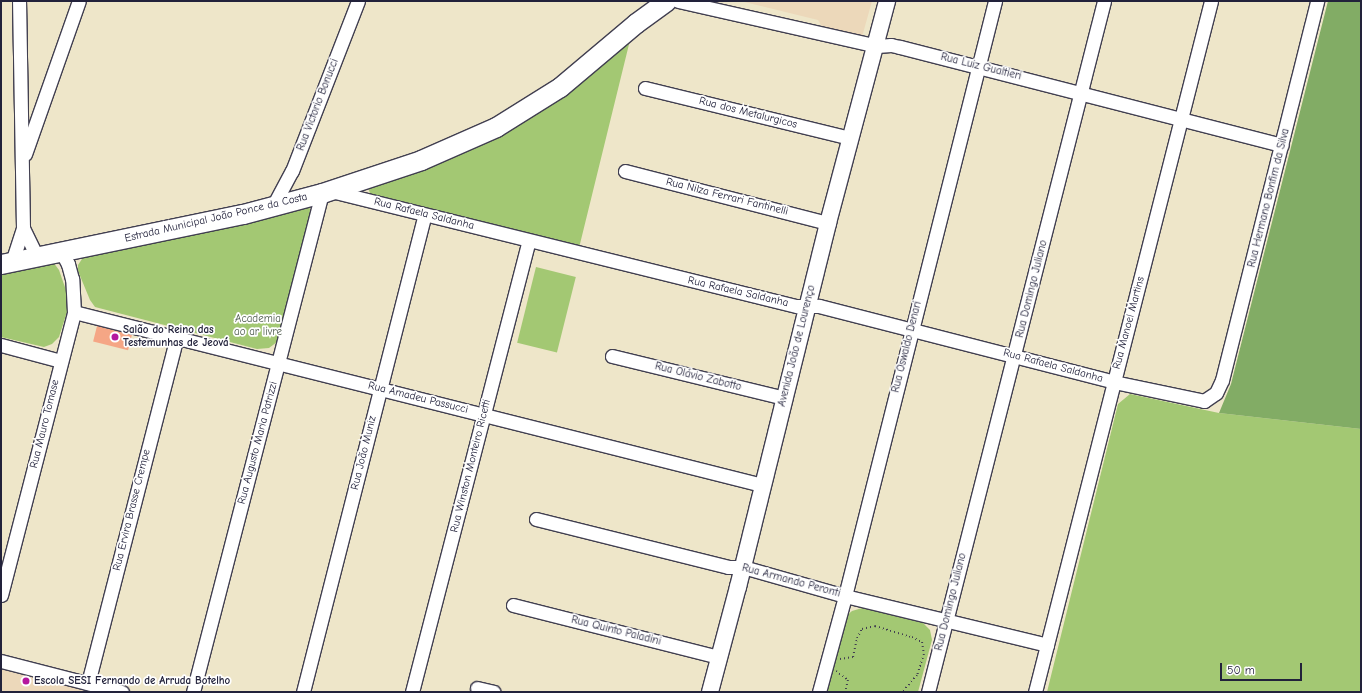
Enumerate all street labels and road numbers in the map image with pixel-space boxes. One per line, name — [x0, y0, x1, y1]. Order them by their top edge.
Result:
street label: Rua Luiz Gualtieri — [939, 51, 1023, 83]
street label: Rua Victorio Bonucci — [294, 57, 342, 153]
street label: Rua dos Metalurgicos — [698, 94, 798, 132]
street label: Rua Hermano Bonfim da Silva — [1245, 127, 1293, 269]
street label: Rua Nilza Ferrari Fantinelli — [664, 175, 790, 219]
street label: Estrada Municipal João Ponce da Costa — [123, 191, 309, 245]
street label: Rua Rafaela Saldanha — [373, 195, 475, 233]
street label: Rua Domingo Juliano — [1013, 239, 1051, 339]
street label: Rua Rafaela Saldanha — [686, 274, 790, 310]
street label: Rua Manoel Martins — [1110, 275, 1148, 371]
street label: Avenida João de Lourenço — [776, 284, 818, 408]
street label: Rua Oswaldo Denari — [889, 300, 925, 394]
street label: Rua Rafaela Saldanha — [1002, 346, 1104, 386]
street label: Rua Olávio Zabotto — [653, 360, 743, 394]
street label: Rua Mauro Tomase — [28, 378, 62, 470]
street label: Rua Amadeu Passucci — [367, 379, 469, 417]
street label: Rua Augusto Maria Patrizzi — [235, 380, 281, 506]
street label: Rua Winston Monteiro Ricetti — [448, 398, 494, 534]
street label: Rua João Muniz — [348, 415, 380, 491]
street label: Rua Ervira Brasse Crempe — [110, 448, 154, 572]
street label: Rua Domingo Juliano — [932, 552, 970, 652]
street label: Rua Armando Peronti — [740, 562, 842, 600]
street label: Rua Quinto Paladini — [570, 613, 662, 649]

